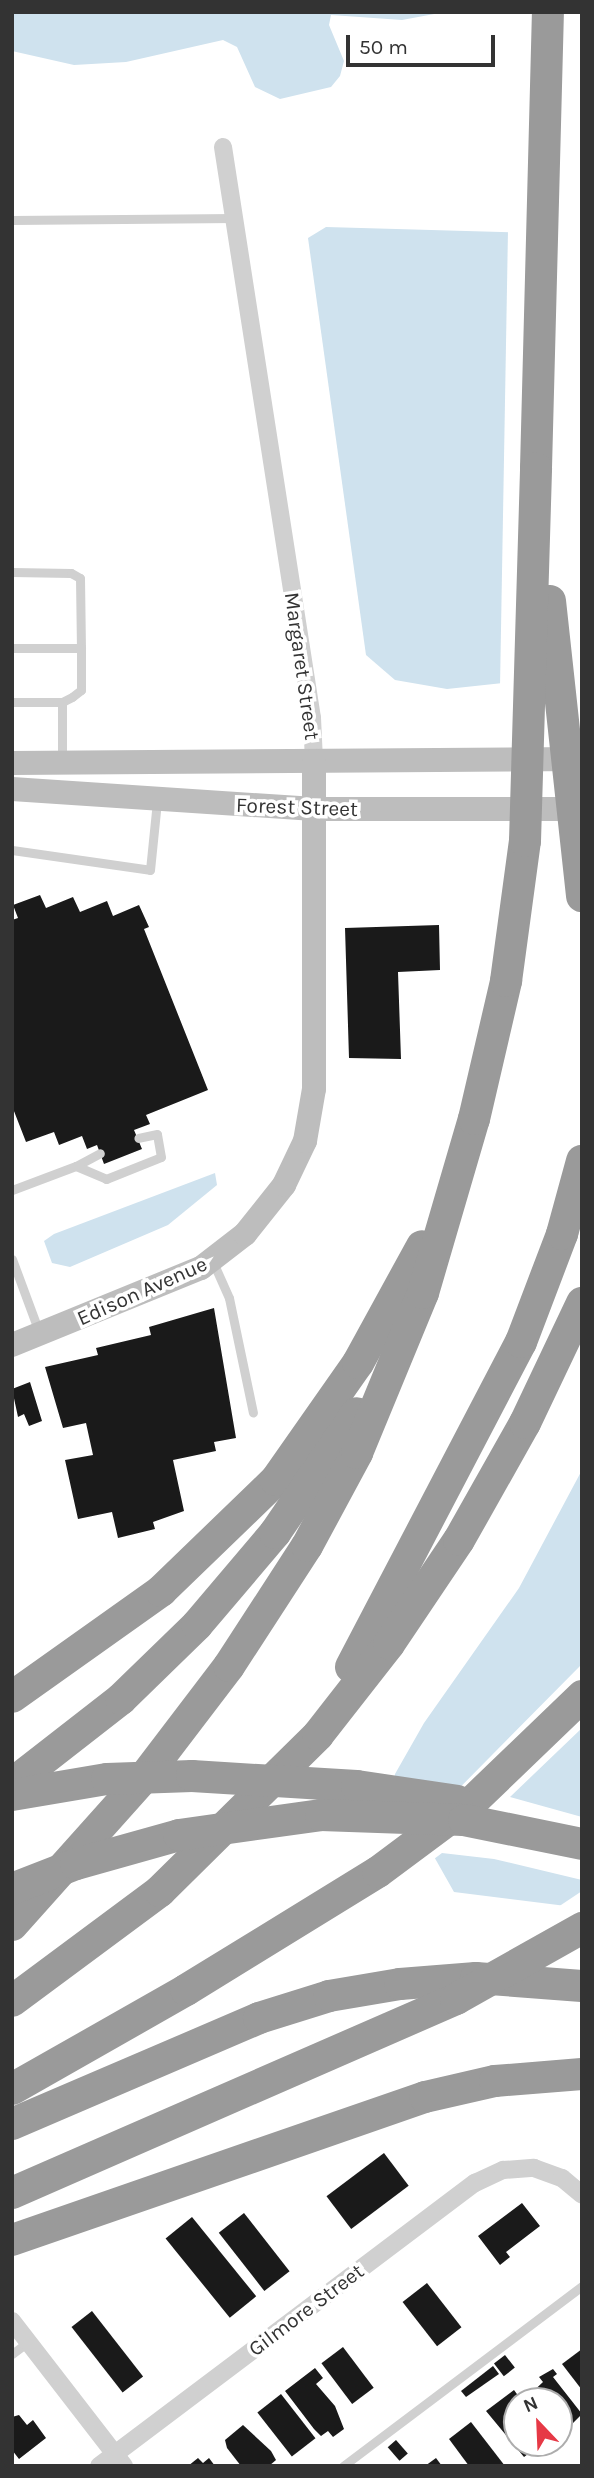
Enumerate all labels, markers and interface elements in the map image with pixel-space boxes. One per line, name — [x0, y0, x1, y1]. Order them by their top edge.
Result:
scale bar — [349, 21, 498, 65]
text: 50 m — [359, 35, 408, 59]
street label: Margaret Street — [279, 591, 325, 741]
street label: Forest Street — [236, 792, 358, 822]
street label: Edison Avenue — [73, 1251, 211, 1331]
street label: Gilmore Street — [243, 2258, 369, 2362]
north arrow — [503, 2387, 573, 2457]
text: N — [520, 2392, 541, 2417]

